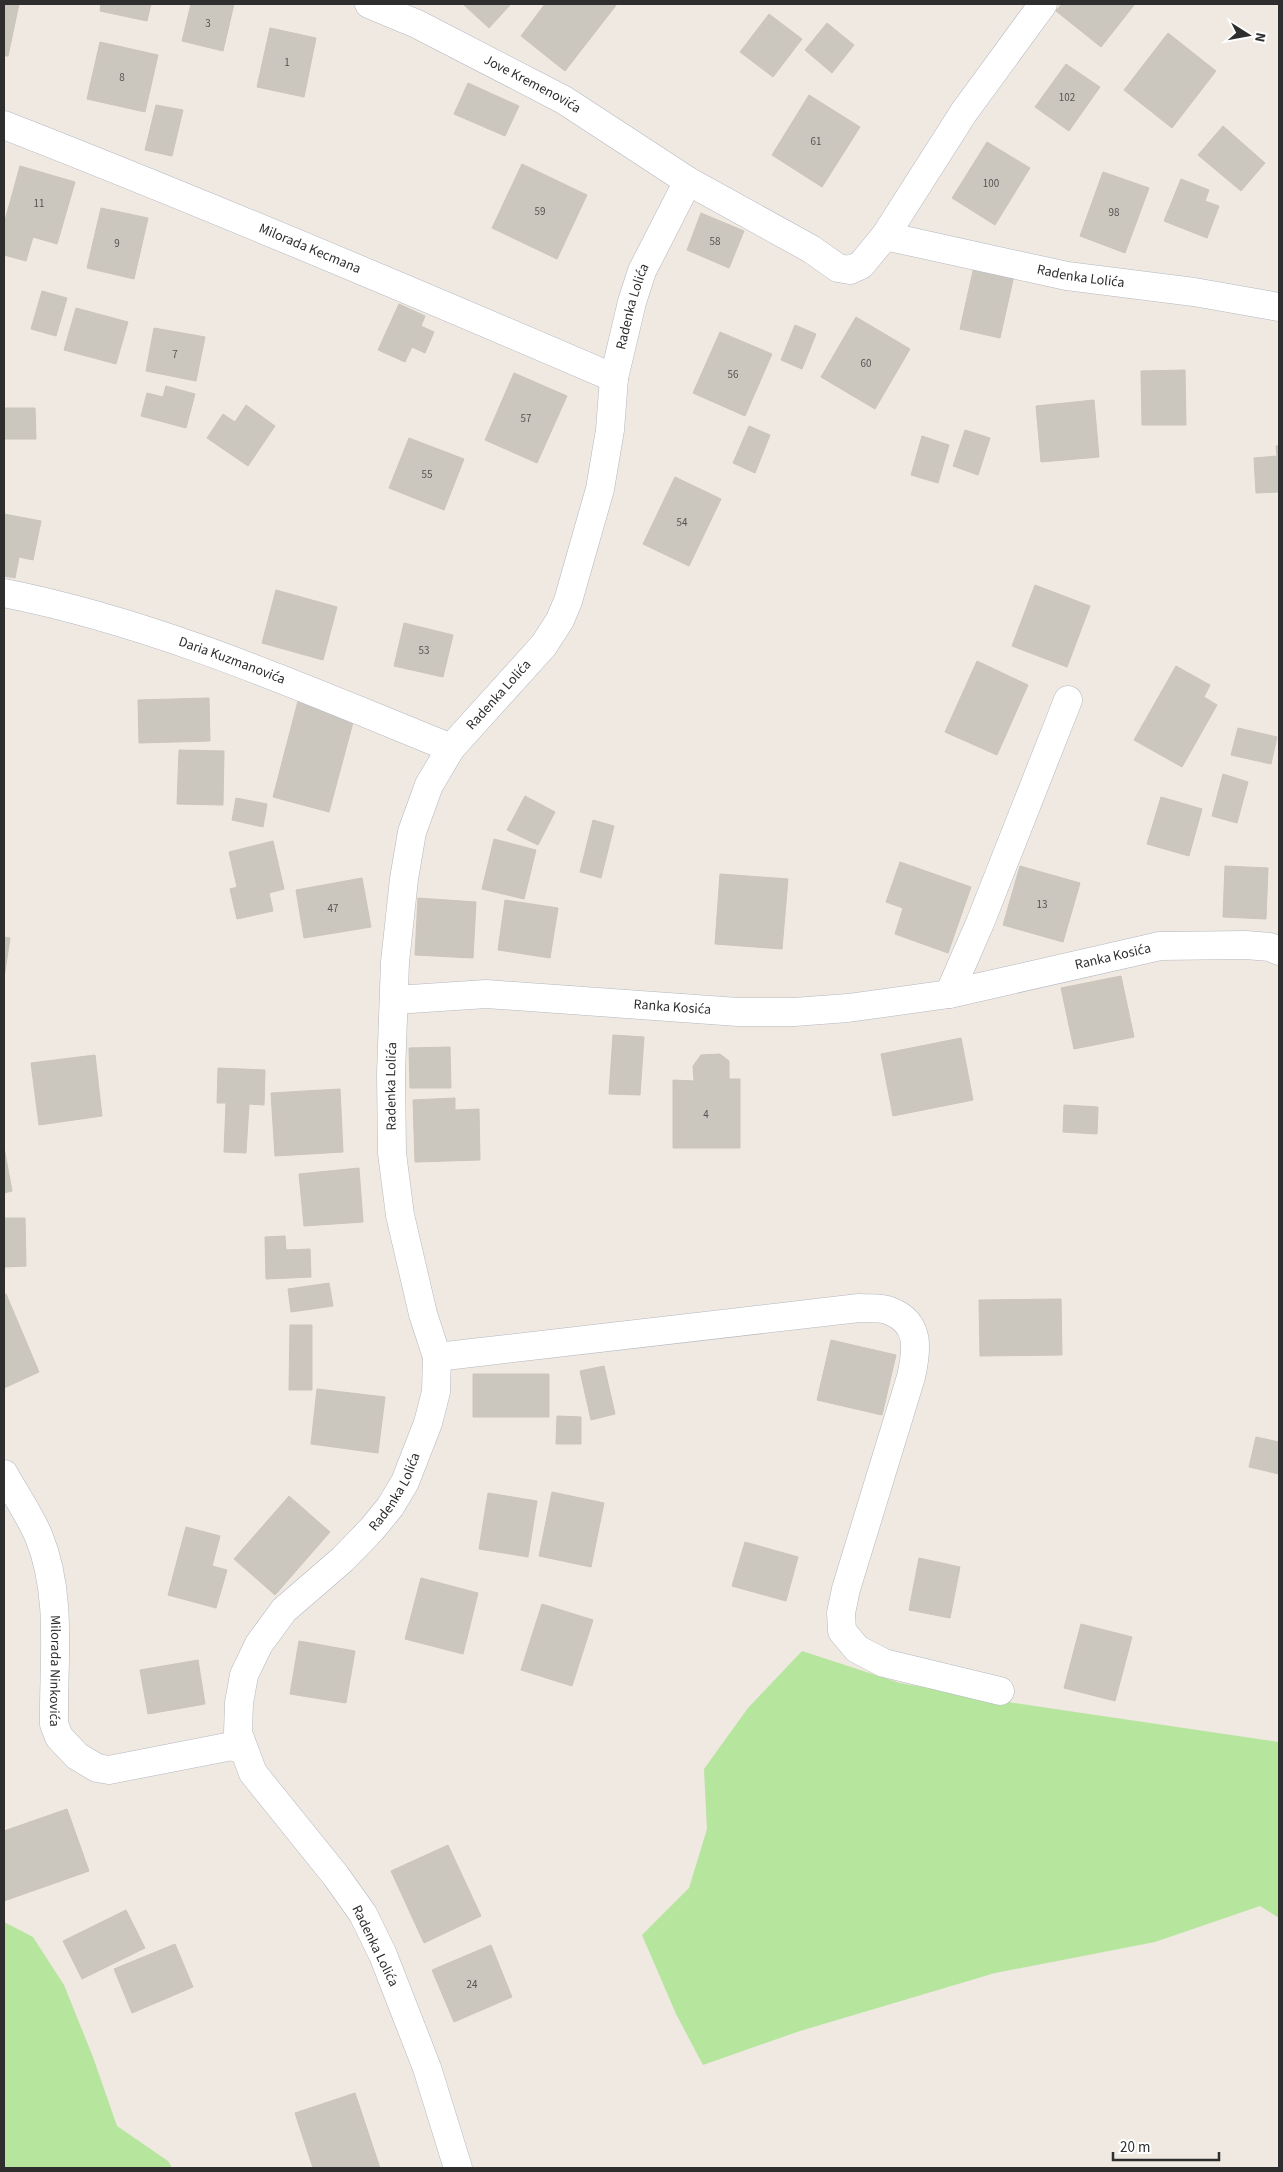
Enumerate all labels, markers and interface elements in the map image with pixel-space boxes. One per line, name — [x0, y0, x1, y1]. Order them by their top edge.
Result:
north arrow — [1223, 10, 1273, 60]
house number: 3 — [205, 16, 211, 31]
text: N — [1249, 31, 1270, 44]
street label: Jove Kremenovića — [480, 50, 585, 118]
house number: 1 — [284, 55, 290, 70]
house number: 8 — [119, 70, 125, 85]
house number: 102 — [1059, 90, 1075, 105]
house number: 61 — [811, 134, 821, 149]
house number: 100 — [983, 176, 999, 191]
house number: 11 — [34, 196, 44, 211]
house number: 59 — [535, 204, 545, 219]
house number: 98 — [1109, 205, 1120, 220]
street label: Milorada Kecmana — [256, 219, 364, 279]
house number: 58 — [710, 234, 721, 249]
house number: 9 — [114, 236, 120, 251]
street label: Radenka Lolića — [611, 260, 654, 352]
street label: Radenka Lolića — [1035, 260, 1126, 293]
house number: 7 — [172, 347, 178, 362]
house number: 60 — [861, 356, 871, 371]
house number: 56 — [728, 367, 739, 382]
house number: 57 — [521, 411, 531, 426]
house number: 55 — [422, 467, 432, 482]
house number: 54 — [677, 515, 688, 530]
street label: Daria Kuzmanovića — [176, 632, 288, 690]
house number: 53 — [419, 643, 429, 658]
street label: Radenka Lolića — [462, 655, 536, 735]
house number: 13 — [1037, 897, 1047, 912]
house number: 47 — [328, 901, 338, 916]
street label: Ranka Kosića — [1073, 938, 1153, 975]
street label: Ranka Kosića — [633, 995, 712, 1020]
street label: Radenka Lolića — [381, 1042, 402, 1131]
house number: 4 — [703, 1107, 709, 1122]
street label: Radenka Lolića — [364, 1450, 425, 1536]
street label: Milorada Ninkovića — [44, 1615, 65, 1727]
street label: Radenka Lolića — [347, 1902, 403, 1990]
house number: 24 — [467, 1977, 478, 1992]
scale bar — [1113, 2130, 1219, 2162]
text: 20 m — [1120, 2137, 1150, 2158]

